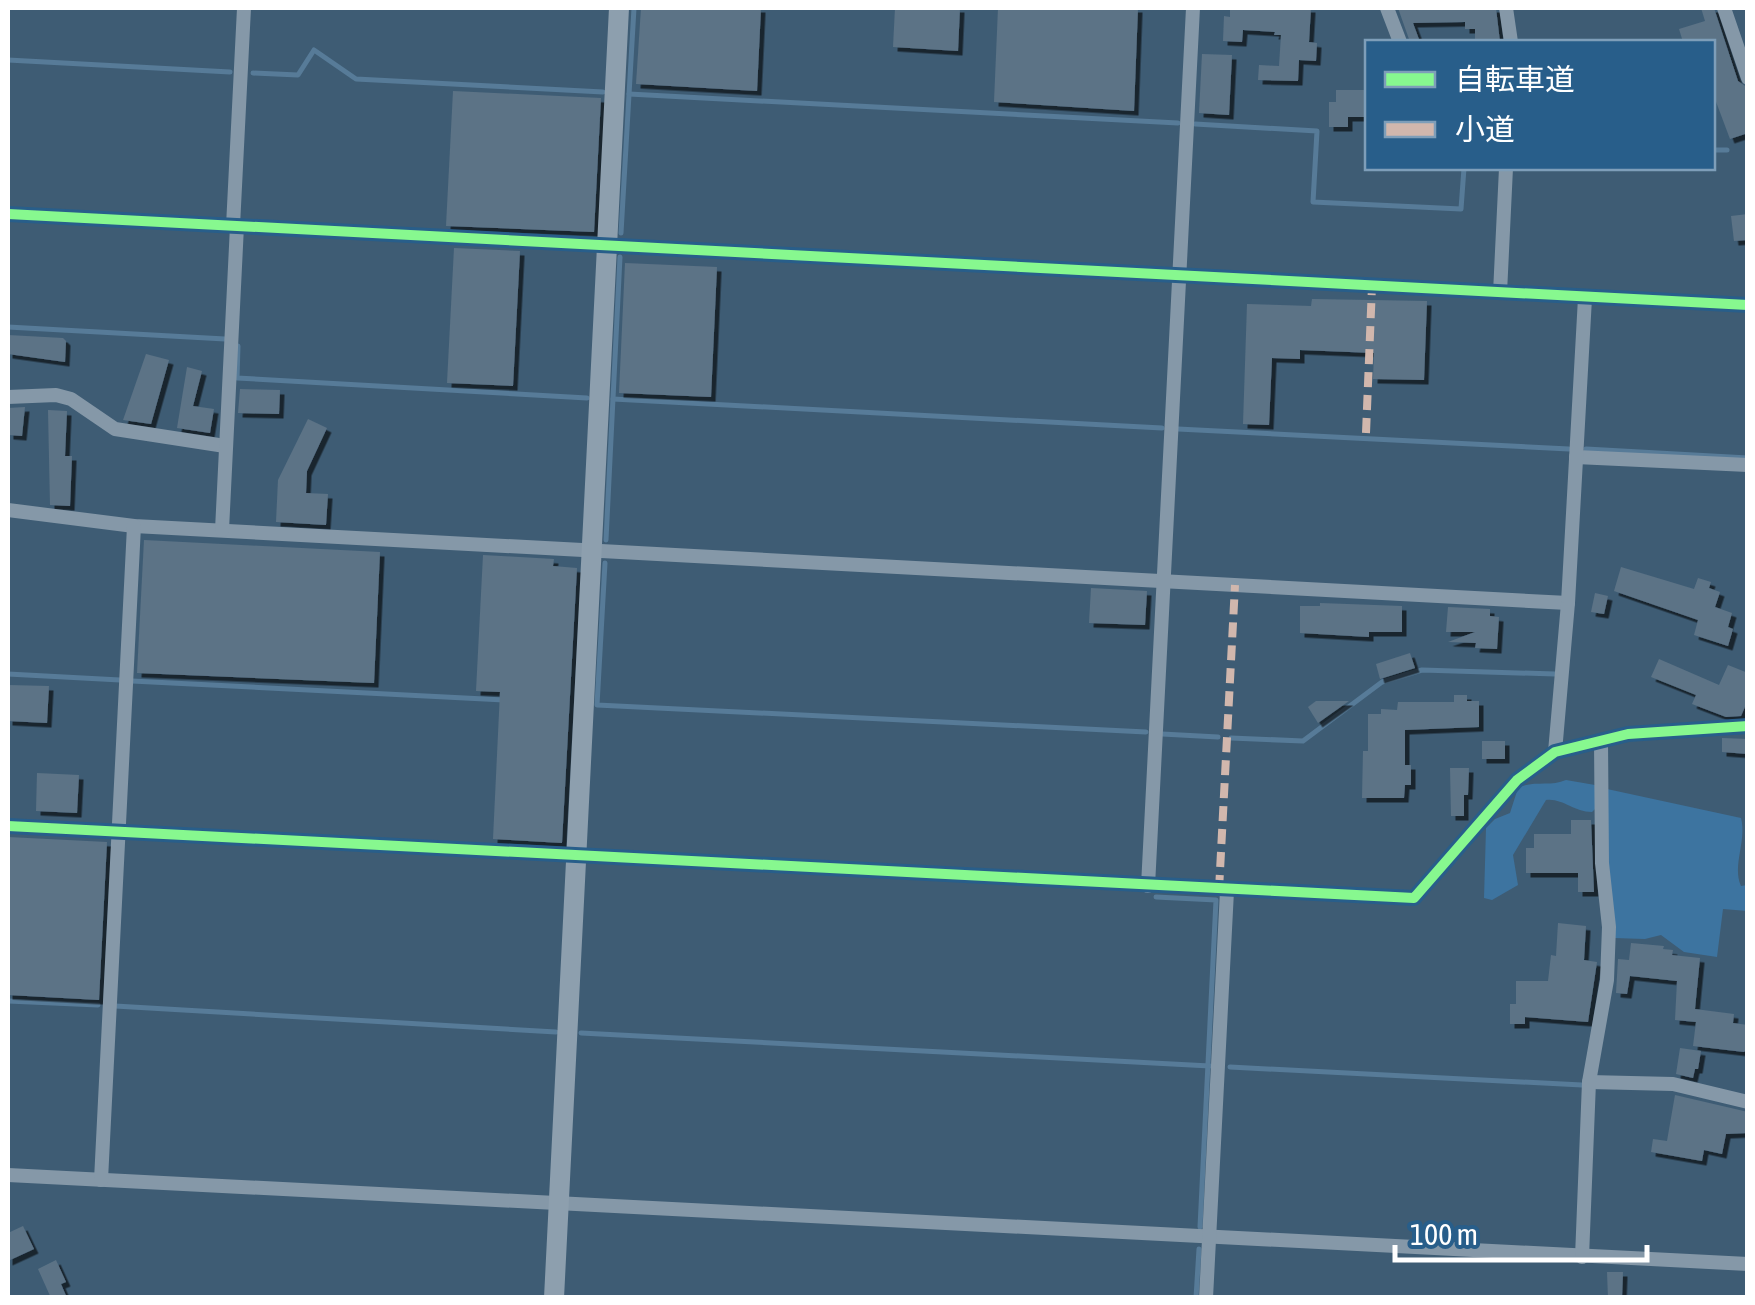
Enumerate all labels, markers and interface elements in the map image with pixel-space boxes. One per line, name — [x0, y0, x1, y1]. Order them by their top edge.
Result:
legend — [1365, 40, 1715, 170]
text: 自転車道 — [1455, 62, 1575, 96]
text: 小道 — [1455, 112, 1515, 146]
scale bar — [1395, 1200, 1648, 1262]
text: 100 m — [1410, 1217, 1478, 1251]

